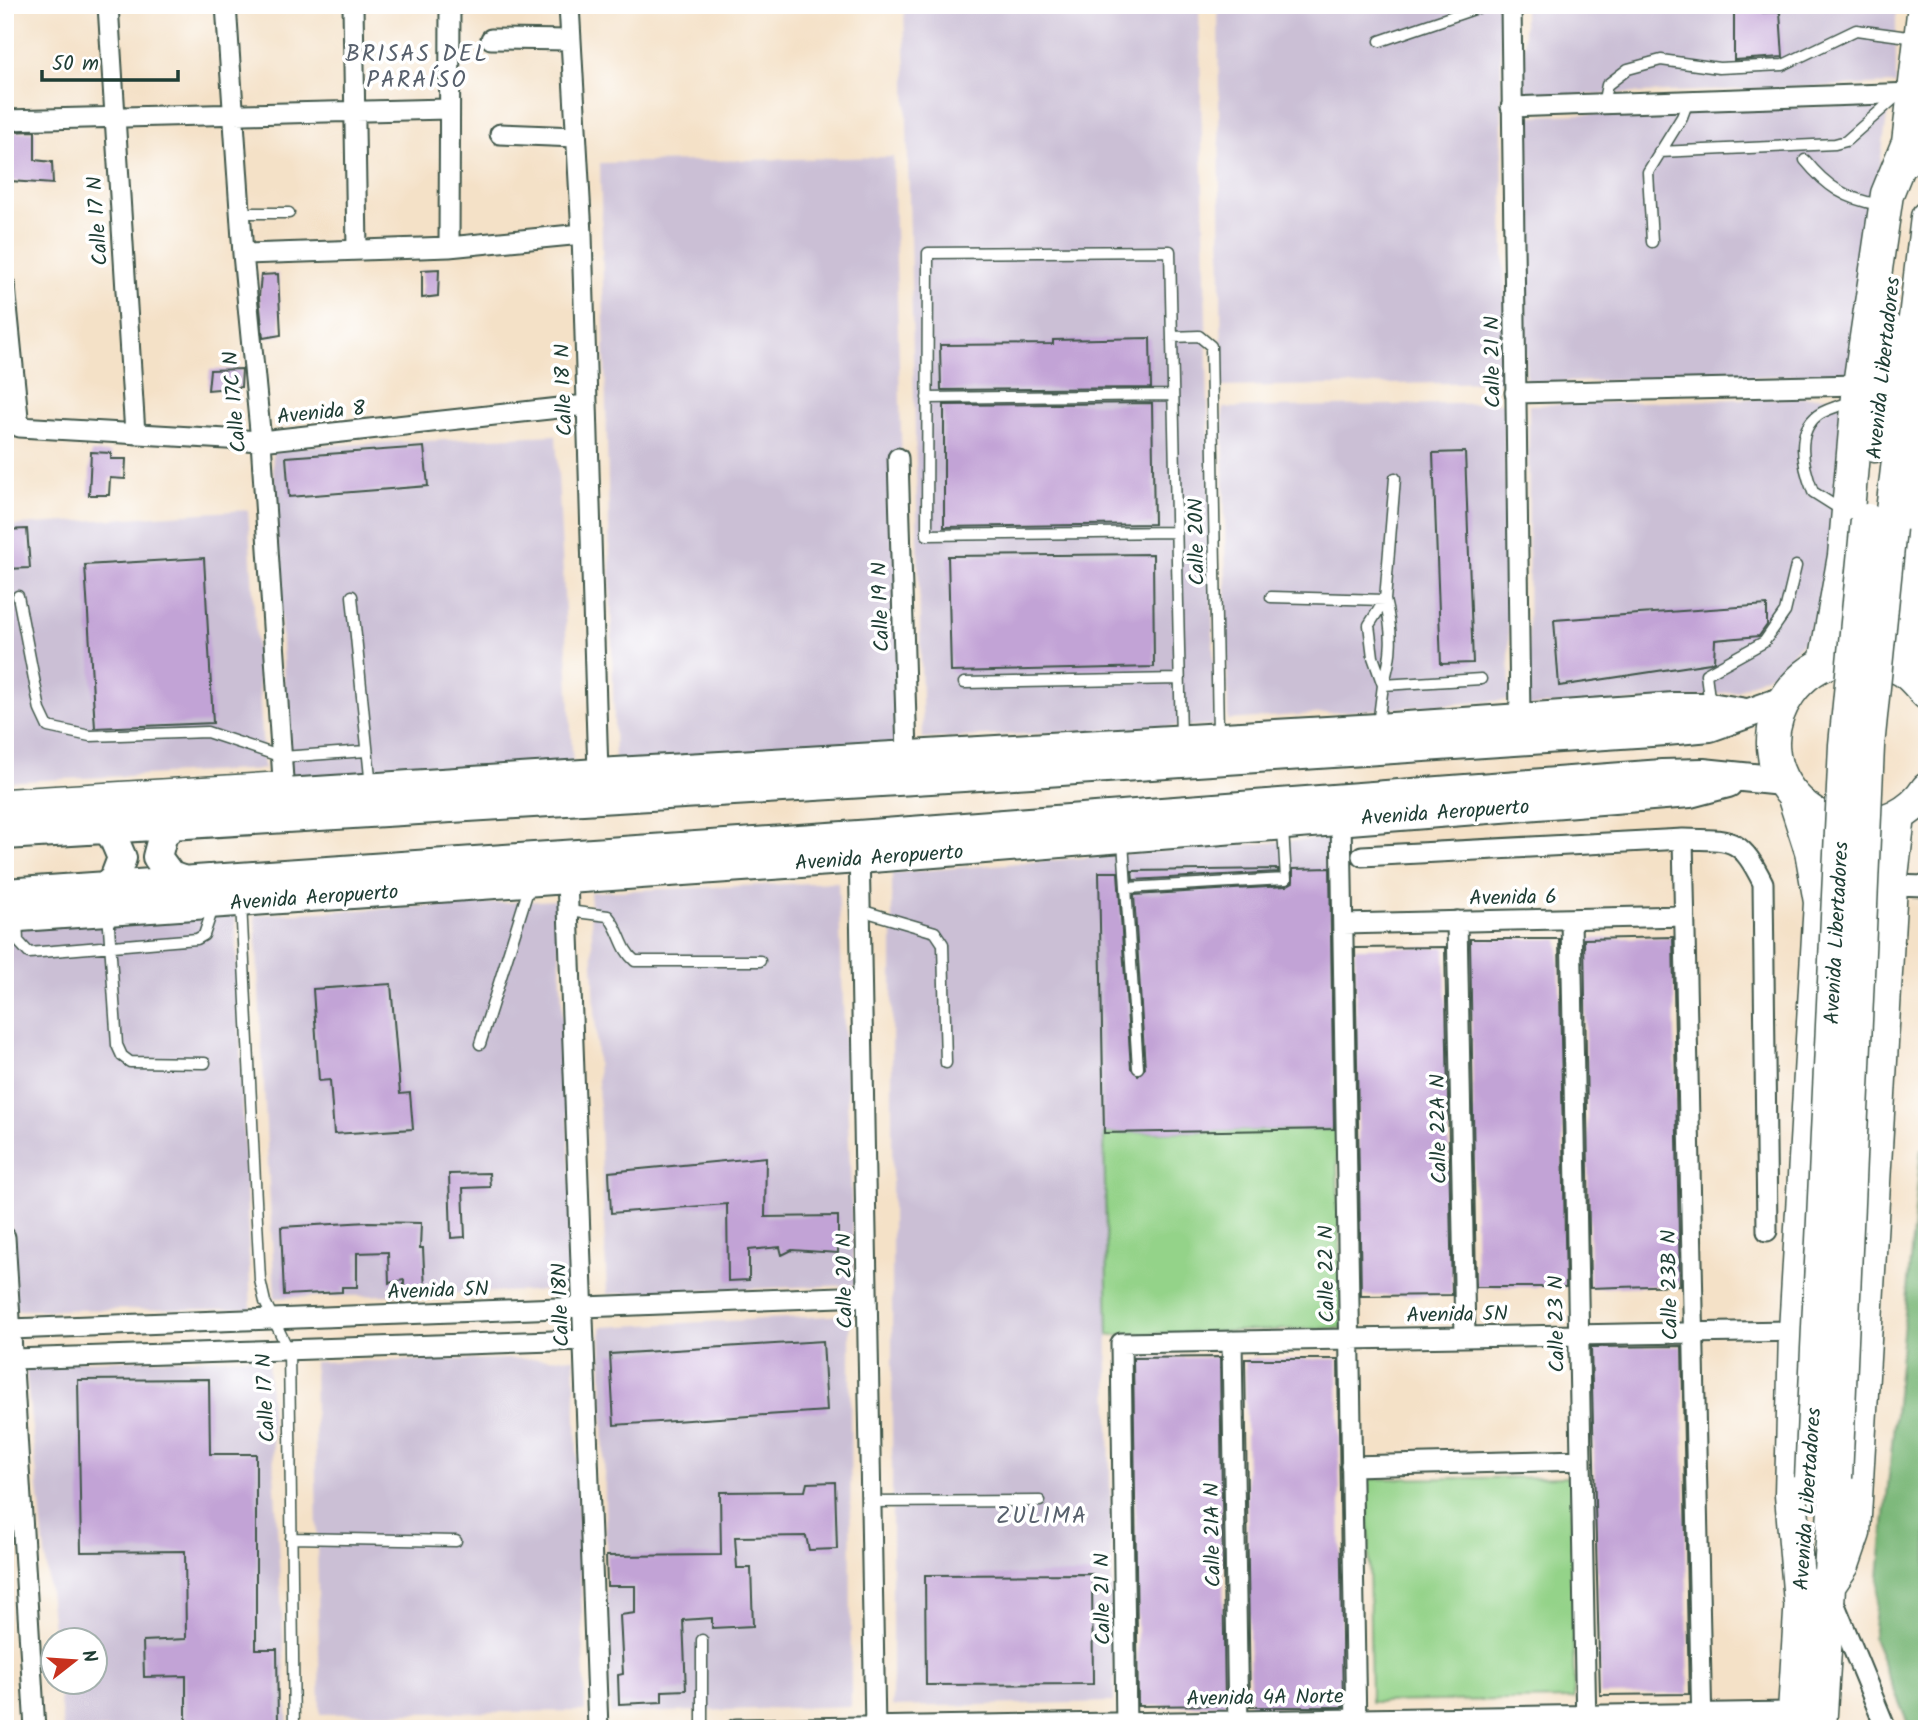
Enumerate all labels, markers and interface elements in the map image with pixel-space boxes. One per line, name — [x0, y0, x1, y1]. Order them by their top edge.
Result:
district label: BRISAS DEL PARAÍSO — [345, 37, 489, 99]
scale bar — [42, 38, 178, 82]
text: 50 m — [52, 48, 99, 81]
street label: Calle 17 N — [79, 175, 118, 267]
street label: Avenida Libertadores — [1859, 275, 1910, 461]
street label: Calle 21 N — [1476, 316, 1511, 408]
street label: Calle 18 N — [546, 343, 583, 437]
street label: Calle 17C N — [215, 350, 256, 454]
street label: Avenida 8 — [275, 392, 367, 435]
street label: Calle 20N — [1180, 498, 1215, 586]
street label: Calle 19 N — [863, 561, 900, 653]
street label: Avenida Aeropuerto — [1360, 791, 1530, 836]
street label: Avenida Aeropuerto — [794, 836, 964, 881]
street label: Avenida Libertadores — [1816, 841, 1859, 1025]
street label: Avenida Aeropuerto — [229, 876, 399, 921]
street label: Avenida 6 — [1469, 881, 1557, 916]
street label: Calle 22A N — [1422, 1073, 1457, 1184]
street label: Calle 22 N — [1310, 1225, 1345, 1323]
street label: Calle 23B N — [1653, 1229, 1688, 1341]
street label: Calle 20 N — [828, 1233, 863, 1329]
street label: Calle 18N — [544, 1262, 579, 1348]
street label: Avenida 5N — [387, 1273, 489, 1310]
street label: Calle 23 N — [1540, 1275, 1575, 1373]
street label: Avenida 5N — [1406, 1298, 1508, 1333]
street label: Calle 17 N — [248, 1352, 285, 1443]
street label: Avenida Libertadores — [1786, 1407, 1831, 1592]
street label: Calle 21A N — [1196, 1482, 1231, 1588]
district label: ZULIMA — [996, 1499, 1088, 1535]
street label: Calle 21 N — [1086, 1553, 1121, 1645]
north arrow — [38, 1626, 108, 1696]
text: N — [72, 1646, 104, 1667]
street label: Avenida 4A Norte — [1186, 1681, 1344, 1716]

